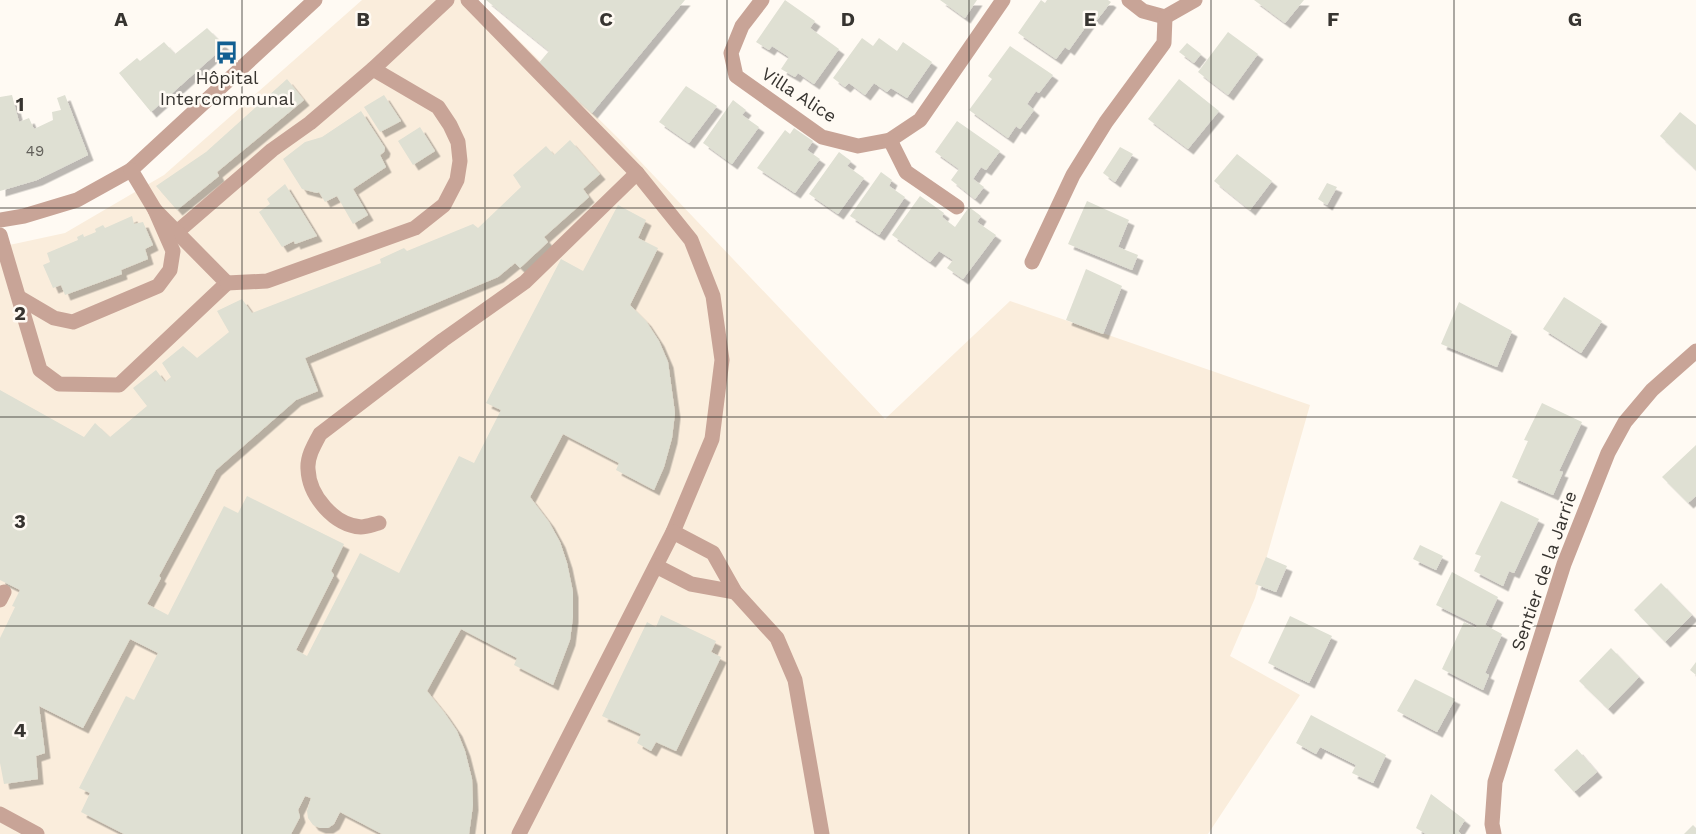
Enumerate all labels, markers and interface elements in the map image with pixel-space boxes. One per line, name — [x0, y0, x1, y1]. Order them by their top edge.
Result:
text: A — [114, 7, 128, 31]
text: B — [356, 7, 370, 31]
text: C — [599, 7, 613, 31]
text: D — [841, 7, 855, 31]
text: E — [1084, 7, 1096, 31]
text: F — [1327, 7, 1339, 31]
text: G — [1568, 7, 1582, 31]
bus stop icon: Hôpital Intercommunal — [214, 39, 240, 65]
street label: Villa Alice — [758, 63, 841, 127]
place label: Hôpital Intercommunal — [160, 67, 295, 109]
text: 1 — [16, 92, 24, 116]
house number: 49 — [26, 142, 44, 160]
text: 2 — [14, 301, 26, 325]
street label: Sentier de la Jarrie — [1506, 488, 1581, 653]
text: 3 — [14, 509, 26, 533]
text: 4 — [14, 718, 27, 742]

